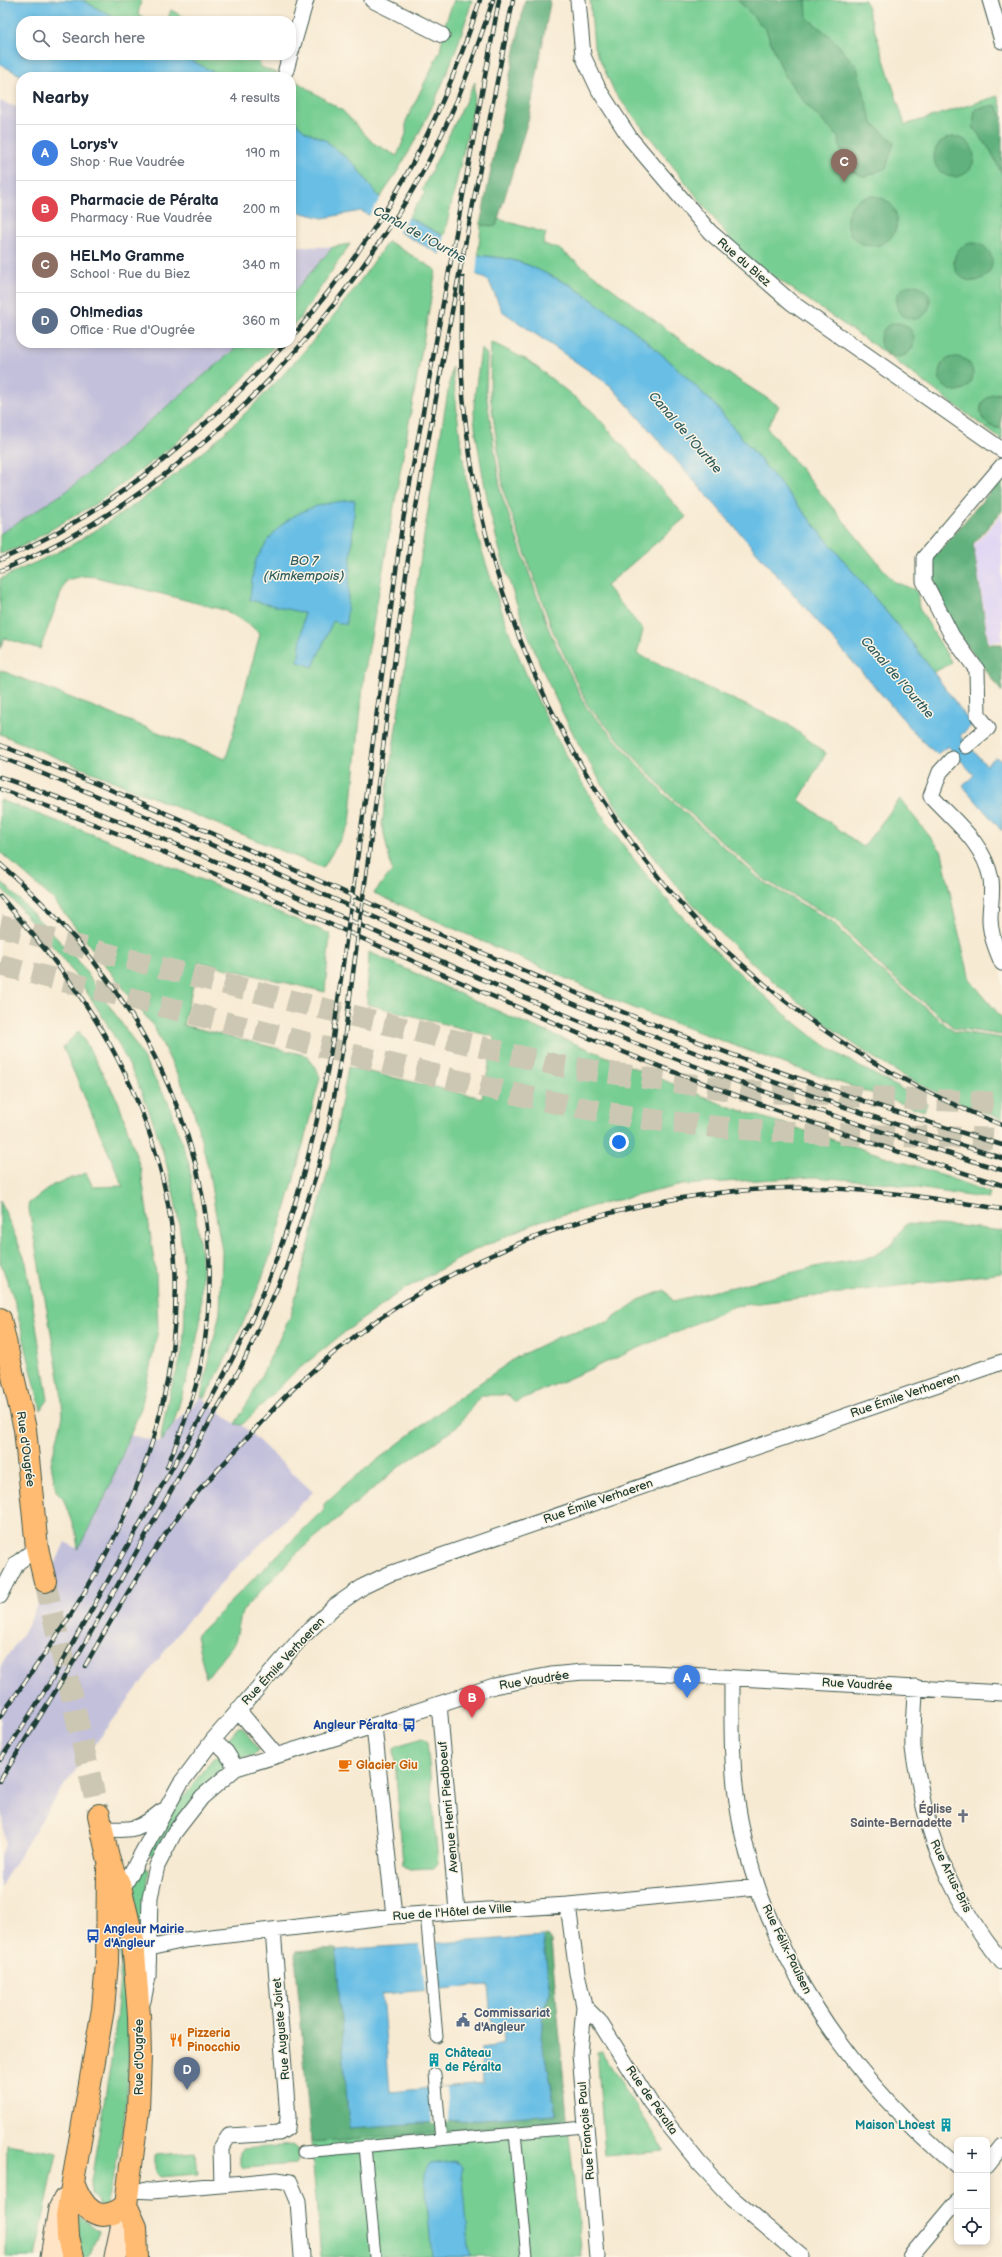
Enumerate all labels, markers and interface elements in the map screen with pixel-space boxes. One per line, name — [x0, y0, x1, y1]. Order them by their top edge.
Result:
search box — [16, 16, 296, 60]
icon: search — [30, 27, 52, 49]
text: Search here — [62, 29, 145, 48]
text: Nearby — [32, 88, 89, 108]
text: 4 results — [230, 90, 280, 106]
text: Lorys'v — [70, 135, 118, 154]
text: A — [41, 145, 49, 161]
text: 190 m — [246, 145, 280, 161]
pin: C — [831, 149, 857, 182]
text: Shop · Rue Vaudrée — [70, 154, 185, 170]
text: Pharmacie de Péralta — [70, 191, 219, 210]
text: B — [40, 201, 50, 217]
text: 200 m — [243, 201, 280, 217]
water label: Canal de l'Ourthe — [370, 203, 469, 267]
text: Pharmacy · Rue Vaudrée — [70, 210, 212, 226]
street label: Rue du Biez — [714, 235, 774, 290]
text: HELMo Gramme — [70, 247, 185, 266]
text: C — [40, 257, 50, 273]
text: 340 m — [242, 257, 280, 273]
text: School · Rue du Biez — [70, 266, 190, 282]
text: Oh!medias — [70, 303, 143, 322]
text: D — [40, 313, 50, 329]
text: 360 m — [242, 313, 280, 329]
text: Office · Rue d'Ougrée — [70, 322, 195, 338]
water label: Canal de l'Ourthe — [645, 388, 725, 477]
water label: BO 7 (Kimkempois) — [264, 553, 344, 584]
water label: Canal de l'Ourthe — [857, 633, 937, 722]
your location — [609, 1132, 629, 1152]
street label: Rue Émile Verhaeren — [848, 1369, 962, 1421]
street label: Rue d'Ougrée — [13, 1410, 38, 1488]
street label: Rue Émile Verhaeren — [541, 1475, 655, 1527]
street label: Rue Émile Verhaeren — [238, 1613, 328, 1709]
pin: A — [674, 1665, 700, 1698]
street label: Rue Vaudrée — [498, 1668, 570, 1693]
street label: Rue Vaudrée — [821, 1675, 893, 1694]
pin: B — [459, 1685, 485, 1718]
bus stop icon: Angleur Péralta — [401, 1717, 417, 1733]
place label: Angleur Péralta — [312, 1718, 398, 1733]
street label: Avenue Henri Piedboeuf — [435, 1740, 462, 1873]
cafe icon: Glacier Giu — [337, 1757, 353, 1773]
place label: Glacier Giu — [356, 1758, 418, 1773]
place label: Église Sainte-Bernadette — [850, 1800, 952, 1831]
church icon: Église Sainte-Bernadette — [955, 1808, 971, 1824]
street label: Rue Artus-Bris — [926, 1837, 975, 1915]
street label: Rue de l'Hôtel de Ville — [392, 1901, 512, 1924]
street label: Rue Félix-Paulsen — [758, 1902, 815, 1997]
place label: Angleur Mairie d'Angleur — [103, 1922, 184, 1951]
bus stop icon: Angleur Mairie d'Angleur — [85, 1928, 101, 1944]
street label: Rue Auguste Joiret — [270, 1977, 293, 2081]
place label: Commissariat d'Angleur — [474, 2006, 550, 2035]
public building icon: Commissariat d'Angleur — [455, 2012, 471, 2028]
street label: Rue d'Ougrée — [132, 2019, 147, 2095]
place label: Pizzeria Pinocchio — [187, 2026, 241, 2055]
restaurant icon: Pizzeria Pinocchio — [168, 2032, 184, 2048]
place label: Château de Péralta — [445, 2046, 501, 2075]
building icon: Château de Péralta — [426, 2052, 442, 2068]
pin: D — [174, 2057, 200, 2090]
street label: Rue de Péralta — [622, 2063, 681, 2138]
street label: Rue François Paul — [575, 2081, 598, 2181]
building icon: Maison Lhoest — [938, 2117, 954, 2133]
place label: Maison Lhoest — [855, 2118, 935, 2133]
map controls — [954, 2137, 990, 2245]
button: + — [954, 2137, 990, 2173]
button: − — [954, 2173, 990, 2209]
button: locate — [954, 2209, 990, 2245]

